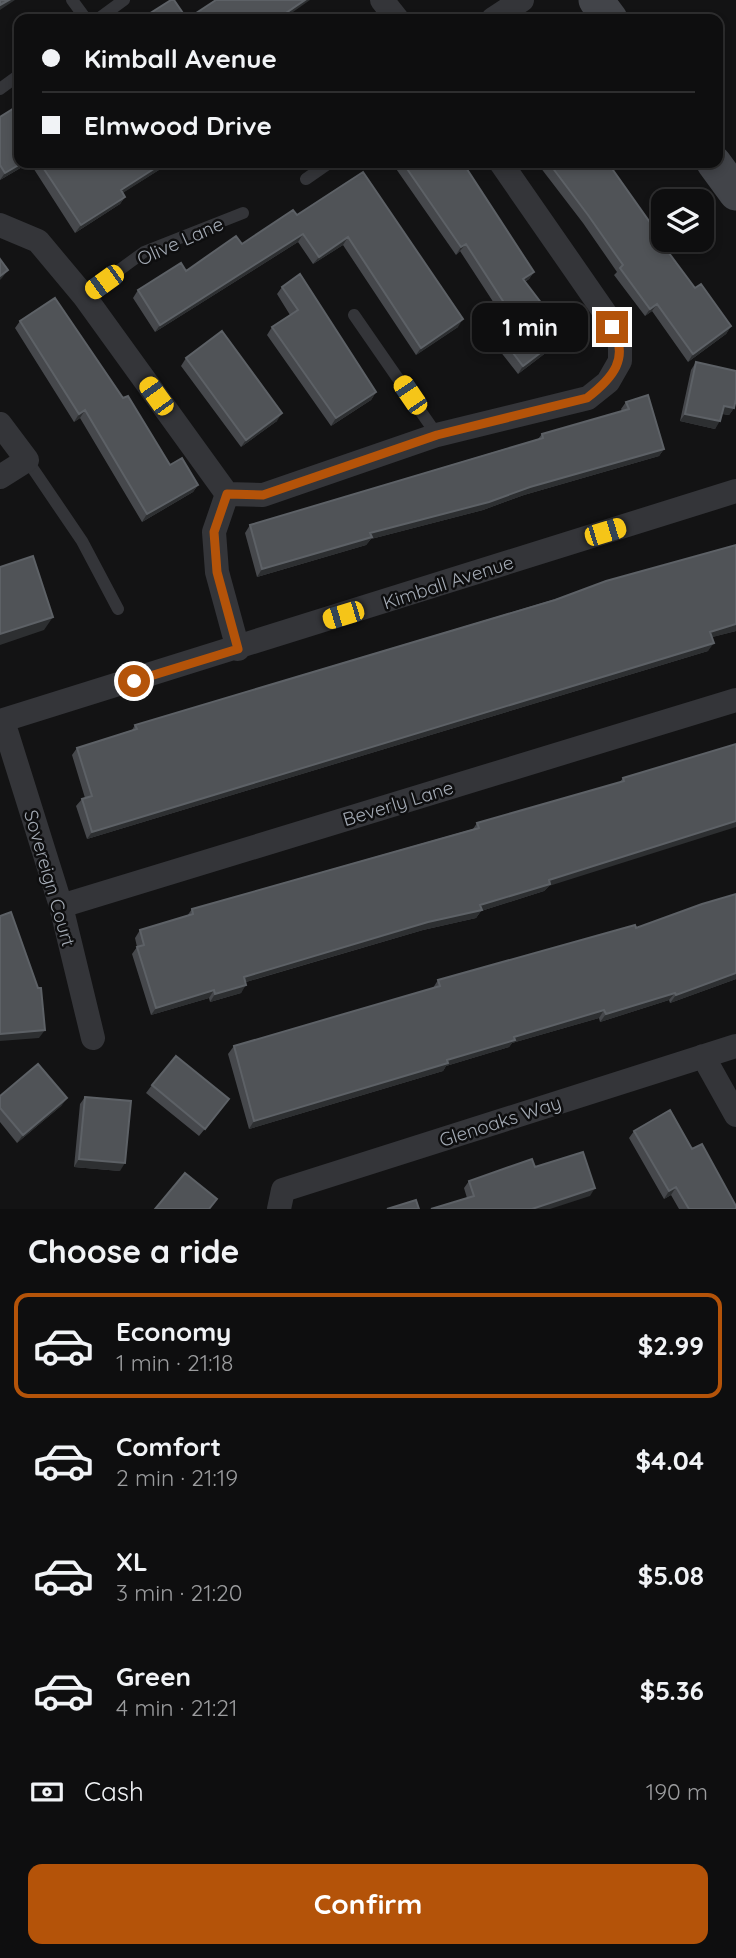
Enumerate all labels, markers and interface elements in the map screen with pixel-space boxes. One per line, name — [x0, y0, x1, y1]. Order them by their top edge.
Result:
text: Kimball Avenue — [84, 42, 277, 75]
text: Elmwood Drive — [84, 109, 272, 142]
map controls — [651, 189, 714, 252]
button: layers — [651, 189, 714, 252]
street label: Olive Lane — [133, 211, 227, 271]
car — [81, 261, 128, 303]
callout: 1 min — [472, 302, 588, 352]
route end — [596, 311, 628, 343]
text: 1 min — [502, 313, 558, 342]
car — [390, 372, 431, 418]
car — [136, 373, 177, 419]
car — [582, 516, 629, 548]
street label: Kimball Avenue — [380, 550, 516, 614]
car — [320, 599, 367, 631]
route start — [118, 665, 150, 697]
street label: Beverly Lane — [340, 775, 456, 831]
street label: Sovereign Court — [19, 807, 81, 949]
street label: Glenoaks Way — [436, 1090, 564, 1152]
text: Choose a ride — [28, 1231, 240, 1271]
icon: car — [32, 1314, 95, 1377]
text: Economy — [116, 1315, 231, 1348]
text: $2.99 — [638, 1329, 704, 1362]
text: 1 min · 21:18 — [116, 1348, 234, 1377]
icon: car — [32, 1429, 95, 1492]
text: Comfort — [116, 1430, 221, 1463]
text: $4.04 — [635, 1444, 704, 1477]
text: 2 min · 21:19 — [116, 1463, 238, 1492]
icon: car — [32, 1544, 95, 1607]
text: XL — [116, 1545, 148, 1578]
text: $5.08 — [638, 1559, 704, 1592]
text: 3 min · 21:20 — [116, 1578, 243, 1607]
icon: car — [32, 1659, 95, 1722]
text: Green — [116, 1660, 191, 1693]
text: $5.36 — [640, 1674, 704, 1707]
text: 4 min · 21:21 — [116, 1693, 237, 1722]
icon: cash — [28, 1773, 66, 1811]
text: Cash — [84, 1775, 144, 1808]
text: 190 m — [646, 1777, 708, 1806]
button: Confirm — [28, 1864, 708, 1944]

